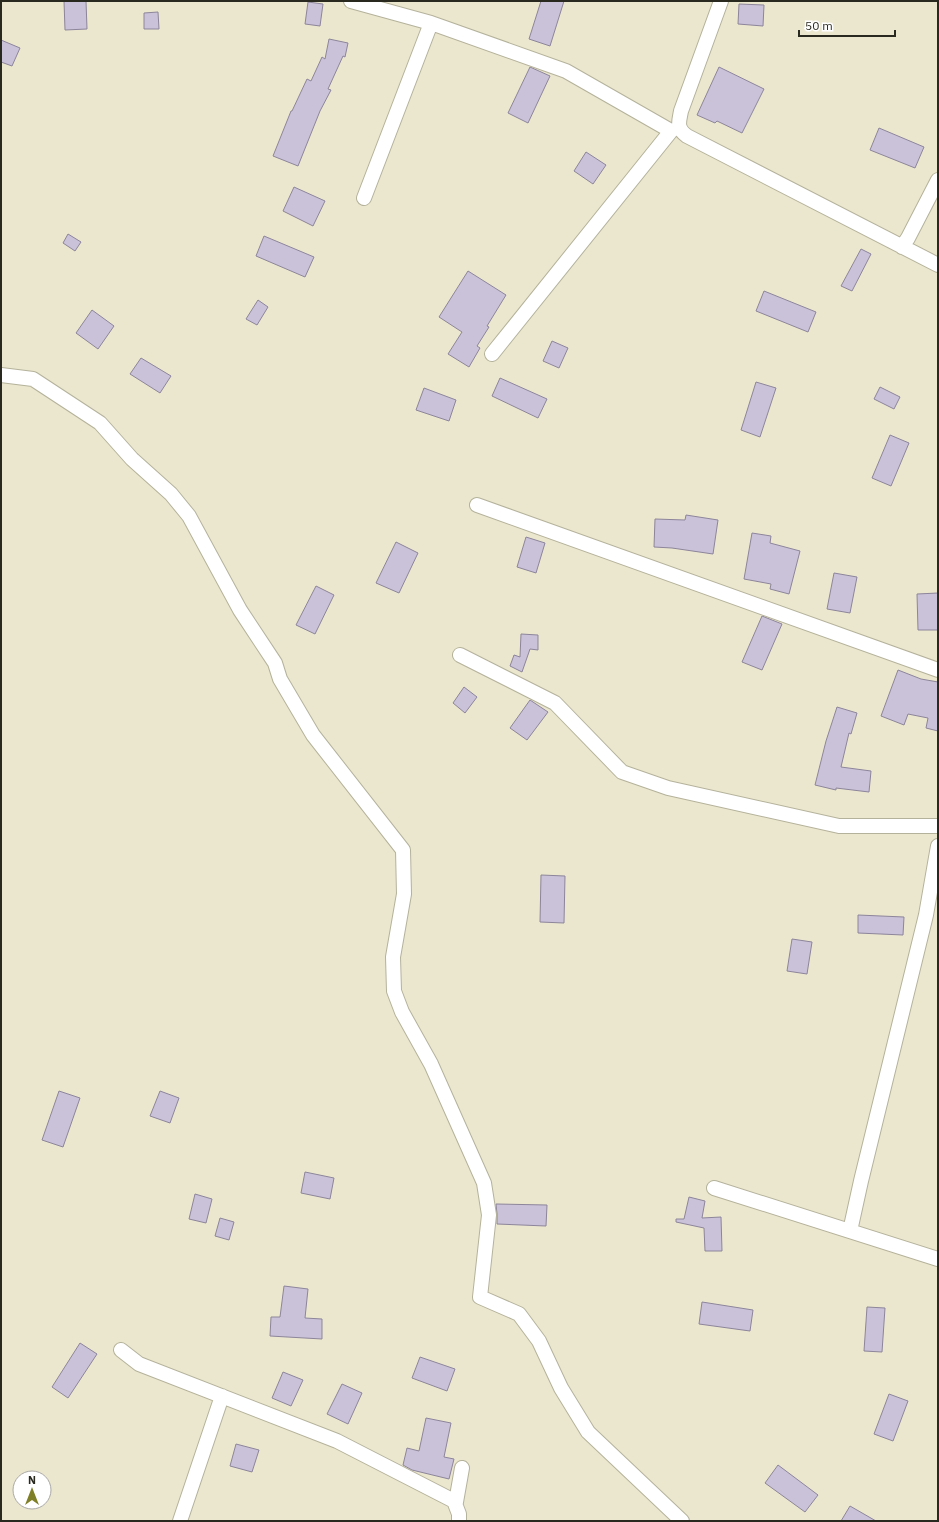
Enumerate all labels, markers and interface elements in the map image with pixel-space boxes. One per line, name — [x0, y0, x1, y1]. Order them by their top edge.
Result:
scale bar — [799, 12, 895, 38]
text: 50 m — [805, 18, 833, 33]
north arrow — [12, 1470, 52, 1510]
text: N — [28, 1473, 36, 1487]

